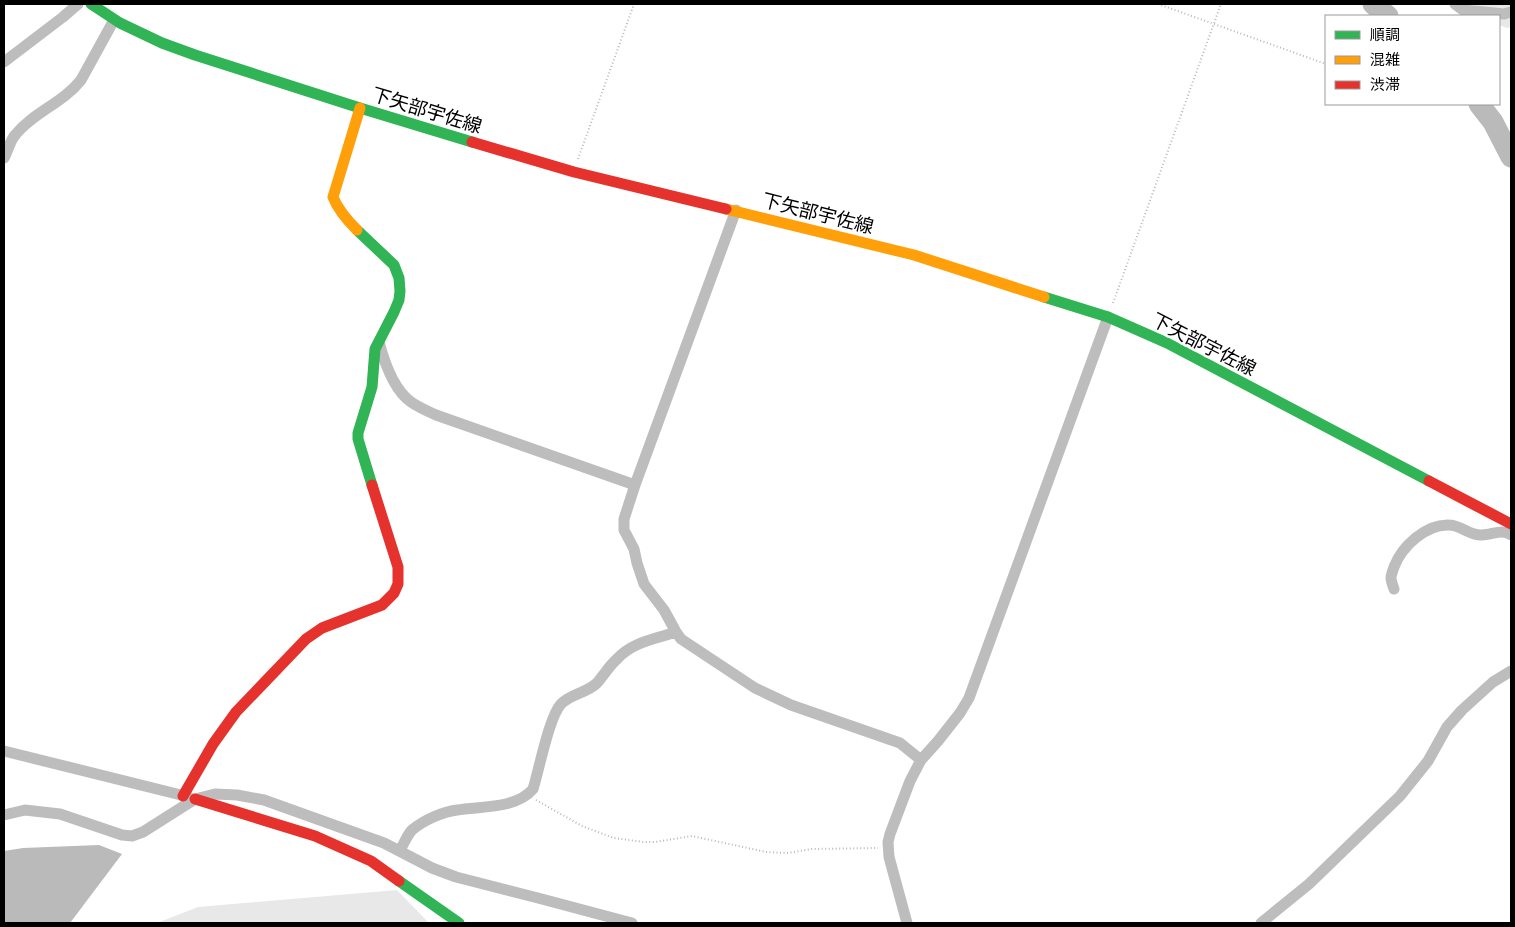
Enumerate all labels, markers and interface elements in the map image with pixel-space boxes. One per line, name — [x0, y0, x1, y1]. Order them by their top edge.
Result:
legend — [1325, 15, 1500, 105]
text: 順調 — [1370, 25, 1400, 44]
text: 混雑 — [1370, 50, 1400, 69]
text: 渋滞 — [1370, 75, 1400, 94]
street label: 下矢部宇佐線 — [369, 82, 485, 138]
street label: 下矢部宇佐線 — [760, 188, 876, 238]
street label: 下矢部宇佐線 — [1148, 307, 1260, 381]

